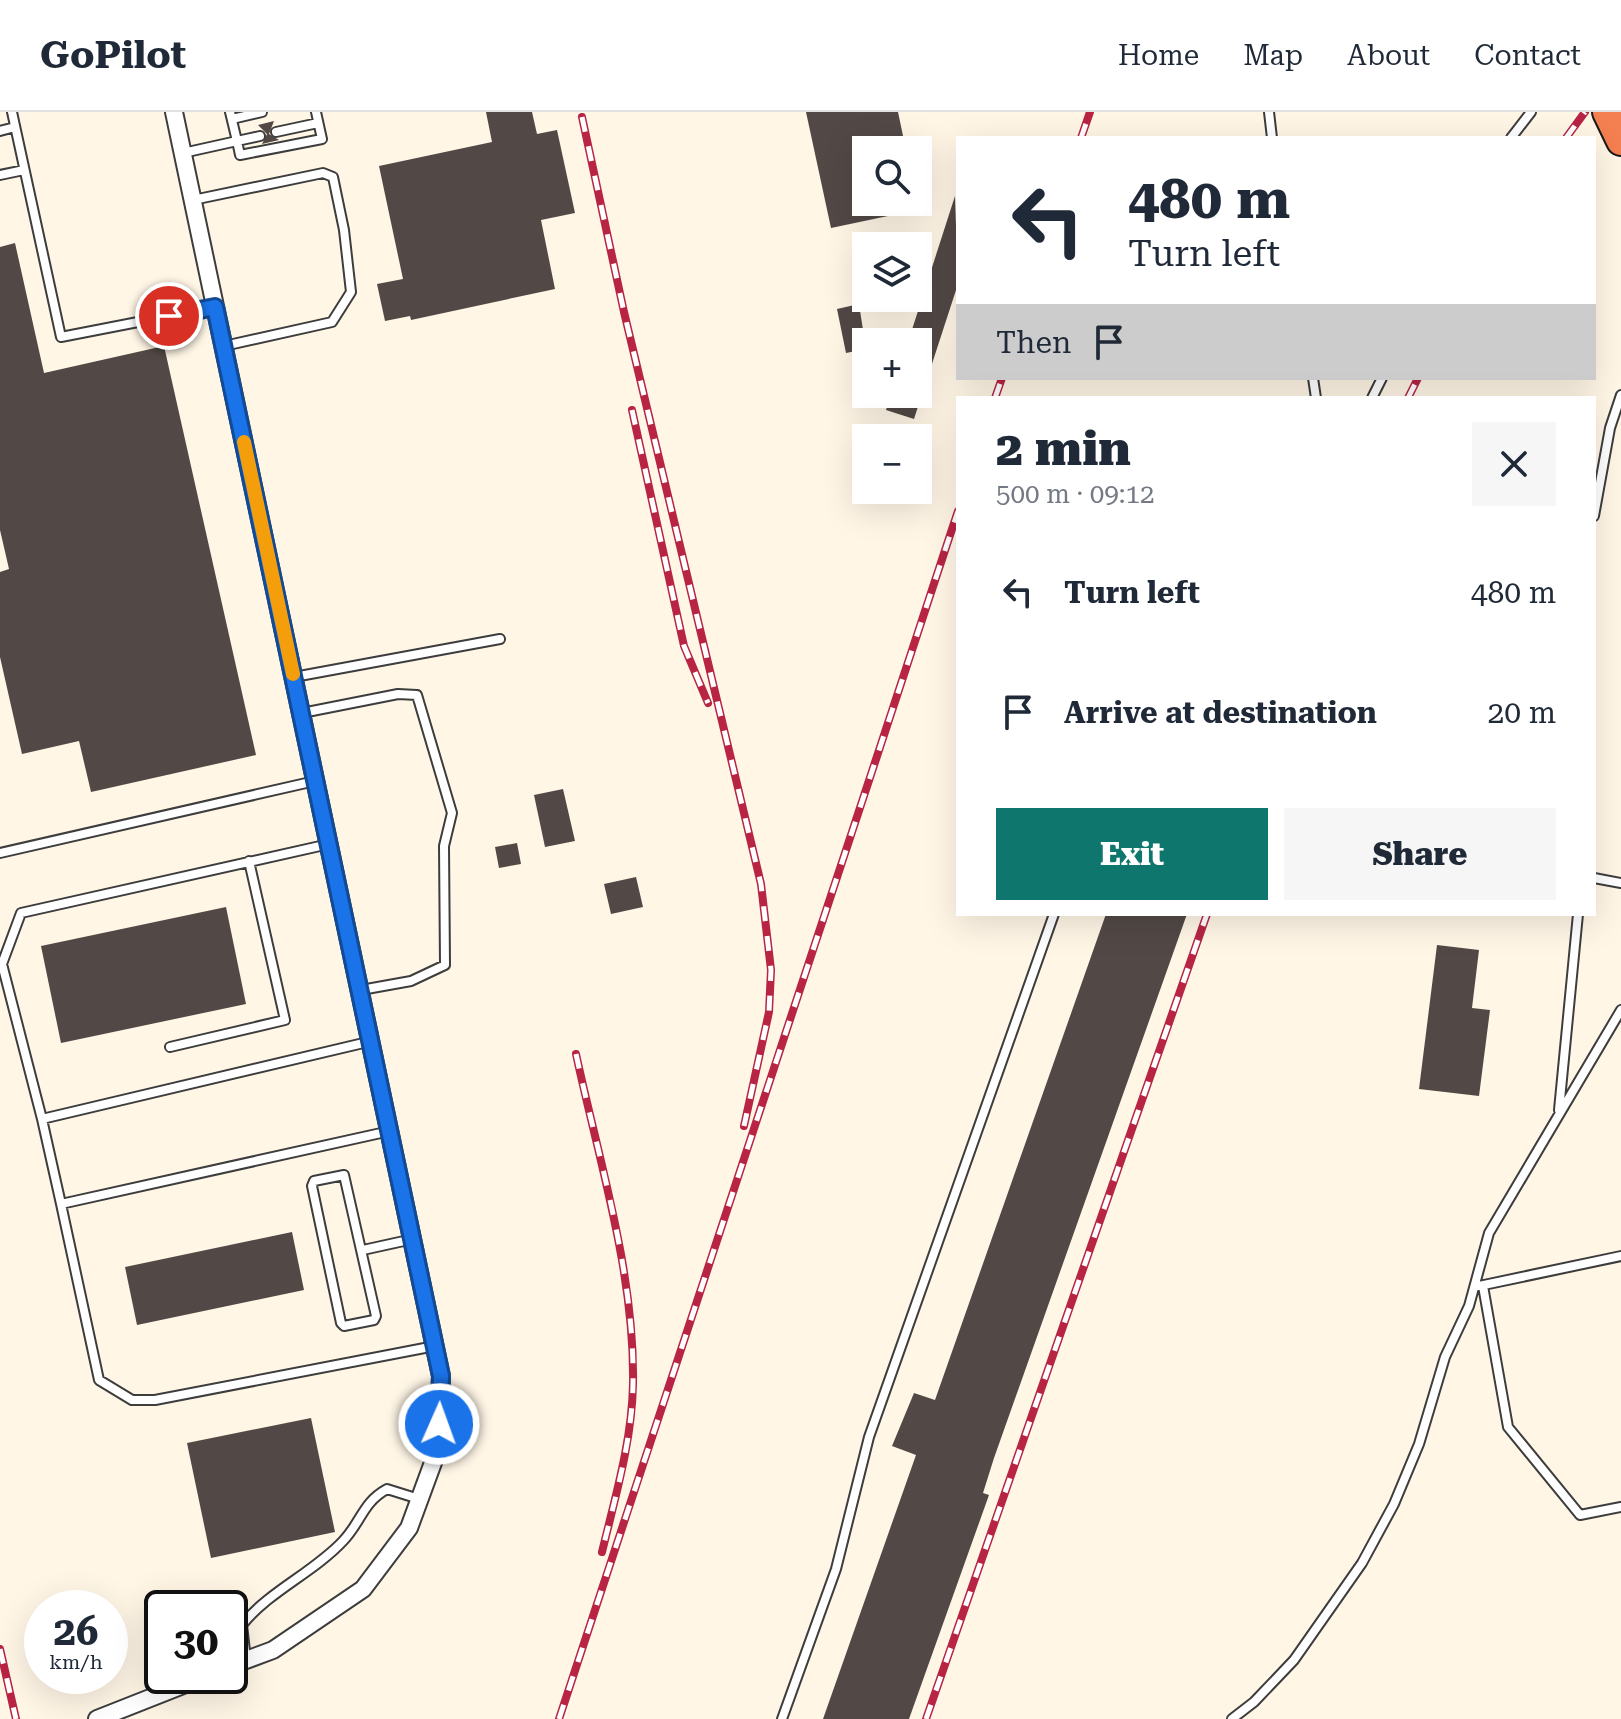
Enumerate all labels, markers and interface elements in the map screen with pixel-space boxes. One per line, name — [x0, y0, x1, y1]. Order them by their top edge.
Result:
text: GoPilot — [40, 33, 186, 77]
text: Home — [1118, 39, 1199, 72]
text: Map — [1243, 39, 1303, 72]
text: About — [1347, 39, 1430, 72]
text: Contact — [1474, 39, 1581, 72]
map controls — [852, 136, 932, 504]
button: search — [852, 136, 932, 216]
text: 480 m — [1128, 166, 1290, 232]
icon: left — [996, 168, 1100, 272]
button: layers — [852, 232, 932, 312]
text: Turn left — [1128, 233, 1280, 275]
pin — [135, 282, 203, 350]
icon: arrive — [147, 294, 191, 338]
icon: arrive — [1087, 320, 1131, 364]
text: Then — [996, 325, 1071, 360]
button: + — [852, 328, 932, 408]
text: 2 min — [996, 421, 1131, 477]
button: close — [1472, 422, 1556, 506]
button: − — [852, 424, 932, 504]
text: 500 m · 09:12 — [996, 479, 1155, 509]
icon: left — [996, 570, 1040, 614]
text: Turn left — [1064, 575, 1200, 610]
text: 480 m — [1471, 575, 1556, 610]
icon: arrive — [996, 690, 1040, 734]
text: Arrive at destination — [1064, 695, 1377, 730]
text: 20 m — [1487, 695, 1556, 730]
button: Exit — [996, 808, 1268, 900]
button: Share — [1284, 808, 1556, 900]
position arrow — [397, 1382, 481, 1466]
speed limit sign: 30 — [144, 1590, 248, 1694]
text: 26 — [54, 1608, 98, 1655]
text: km/h — [49, 1650, 103, 1674]

